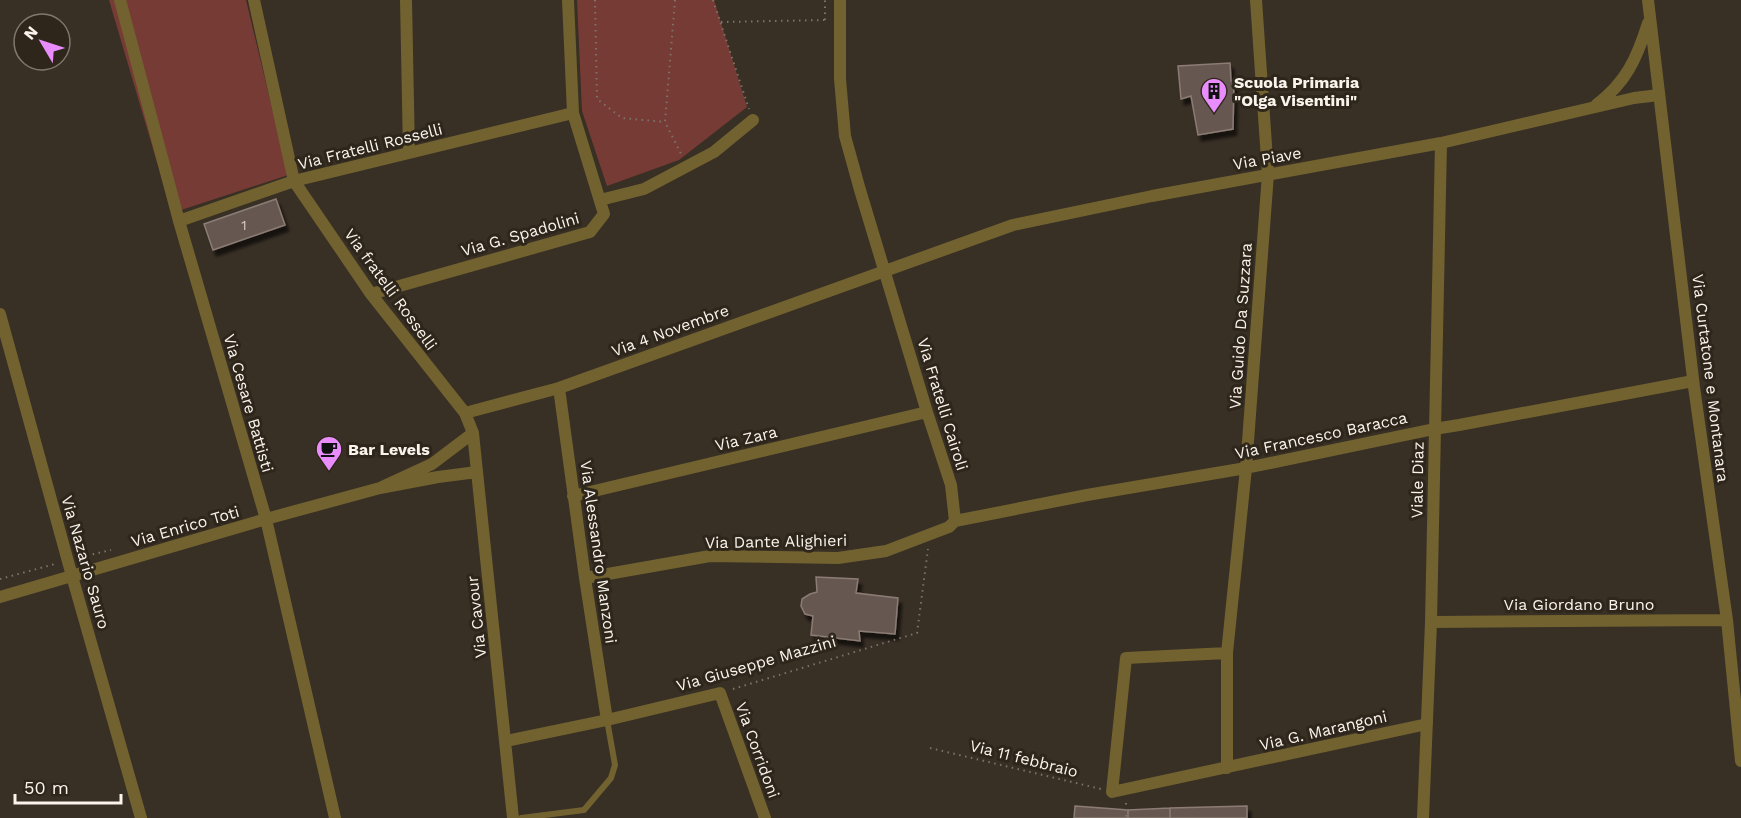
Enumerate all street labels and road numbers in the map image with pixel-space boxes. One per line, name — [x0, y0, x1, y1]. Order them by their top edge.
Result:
street label: Via Fratelli Rosselli — [296, 119, 444, 174]
street label: Via Piave — [1231, 143, 1303, 174]
street label: Via G. Spadolini — [459, 208, 582, 260]
street label: Via fratelli Rosselli — [340, 225, 441, 354]
street label: Via Guido Da Suzzara — [1225, 242, 1256, 410]
street label: Via Curtatone e Montanara — [1688, 273, 1733, 483]
street label: Via 4 Novembre — [609, 300, 731, 361]
street label: Via Cesare Battisti — [220, 332, 277, 474]
street label: Via Fratelli Cairoli — [913, 336, 972, 473]
street label: Via Francesco Baracca — [1233, 408, 1409, 463]
street label: Via Zara — [713, 422, 779, 455]
street label: Viale Diaz — [1407, 442, 1428, 518]
street label: Via Alessandro Manzoni — [576, 459, 621, 645]
street label: Via Nazario Sauro — [57, 493, 114, 631]
street label: Via Enrico Toti — [129, 502, 241, 551]
street label: Via Dante Alighieri — [705, 531, 847, 552]
street label: Via Cavour — [463, 574, 490, 659]
street label: Via Giordano Bruno — [1504, 595, 1654, 614]
street label: Via Giuseppe Mazzini — [674, 632, 838, 695]
street label: Via Corridoni — [731, 700, 784, 801]
street label: Via G. Marangoni — [1258, 707, 1389, 754]
street label: Via 11 febbraio — [968, 736, 1080, 781]

